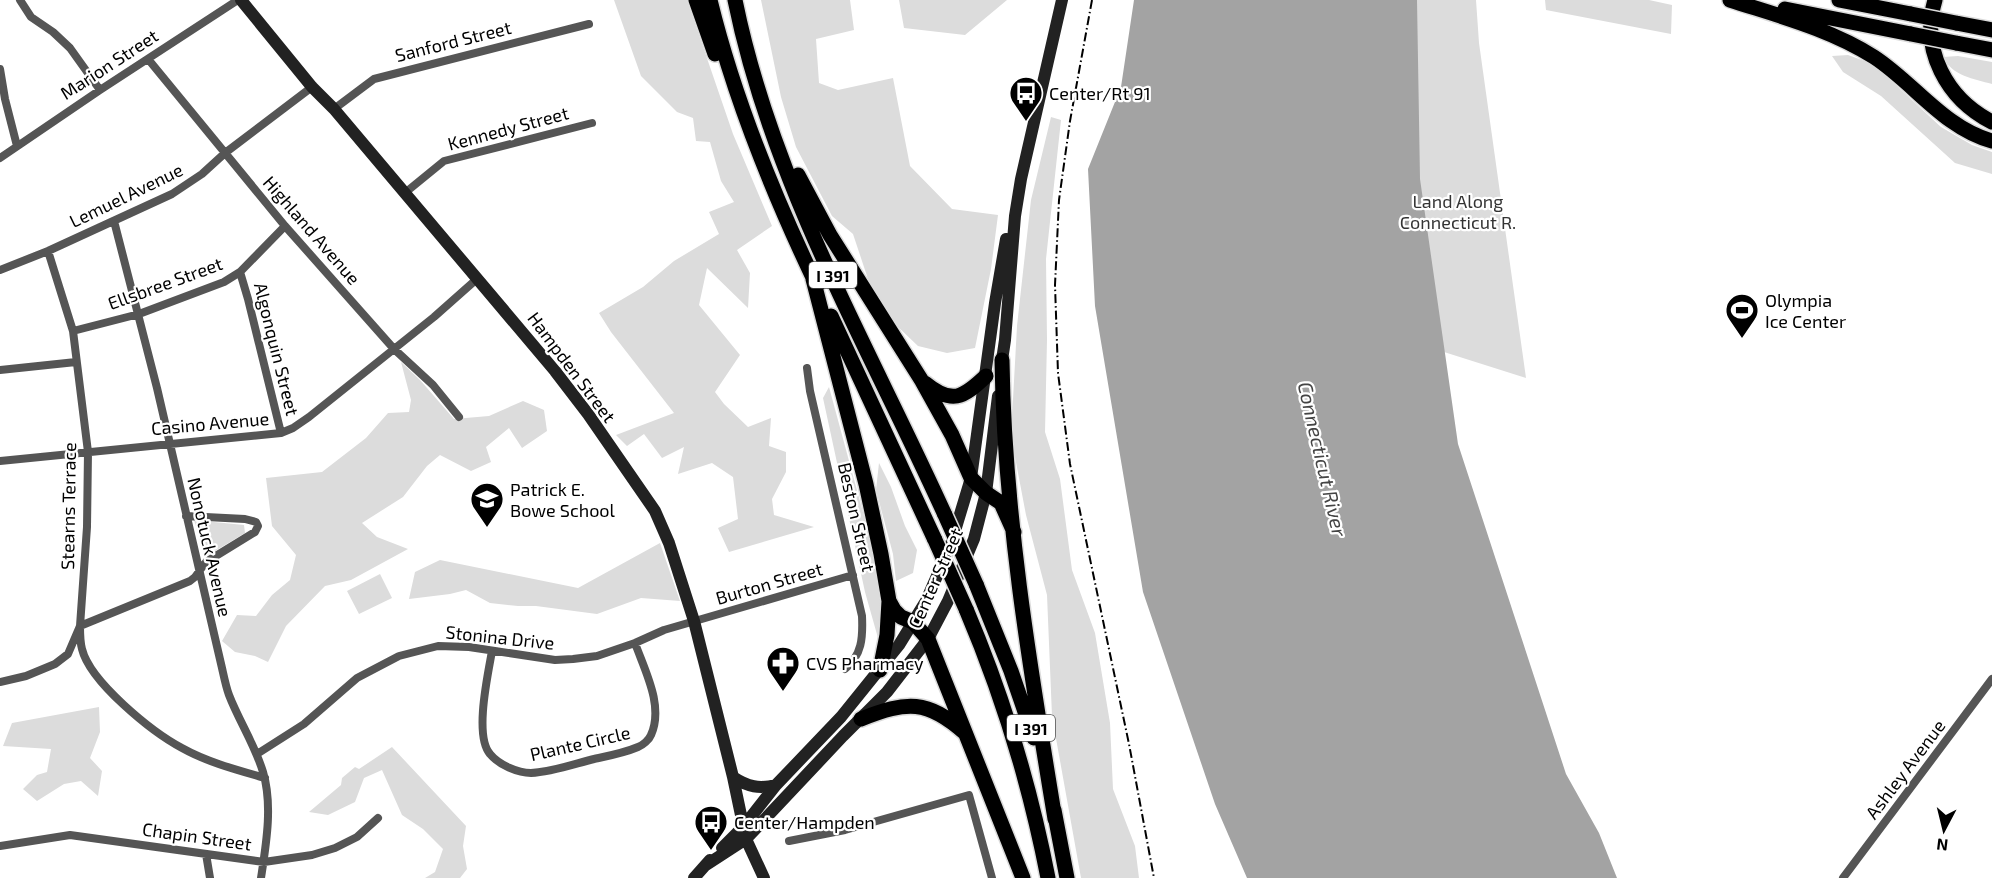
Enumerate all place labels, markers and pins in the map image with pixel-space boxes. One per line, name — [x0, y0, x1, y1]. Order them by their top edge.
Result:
bus stop icon: Center/Rt 91 — [1008, 75, 1044, 122]
place label: Center/Rt 91 — [1049, 82, 1151, 104]
place label: Olympia Ice Center — [1765, 289, 1846, 332]
sports icon: Olympia Ice Center — [1724, 292, 1760, 339]
place label: Patrick E. Bowe School — [510, 478, 616, 521]
school or university icon: Patrick E. Bowe School — [469, 481, 505, 528]
pharmacy icon: CVS Pharmacy — [765, 645, 801, 692]
place label: CVS Pharmacy — [806, 652, 924, 674]
bus stop icon: Center/Hampden — [693, 804, 729, 851]
place label: Center/Hampden — [734, 811, 875, 833]

